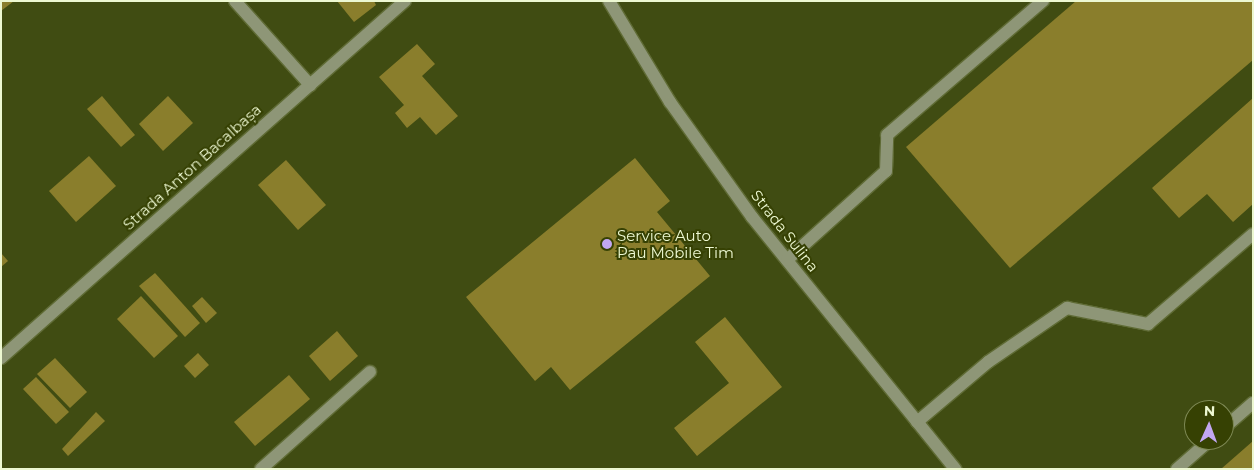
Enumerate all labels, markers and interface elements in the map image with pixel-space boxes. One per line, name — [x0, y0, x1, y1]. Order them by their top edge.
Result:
street label: Strada Anton Bacalbașa — [119, 100, 265, 234]
street label: Strada Sulina — [747, 186, 823, 276]
place label: Service Auto Pau Mobile Tim — [617, 226, 734, 261]
marker: Service Auto Pau Mobile Tim — [601, 238, 613, 250]
north arrow — [1184, 400, 1234, 450]
text: N — [1204, 402, 1215, 420]

